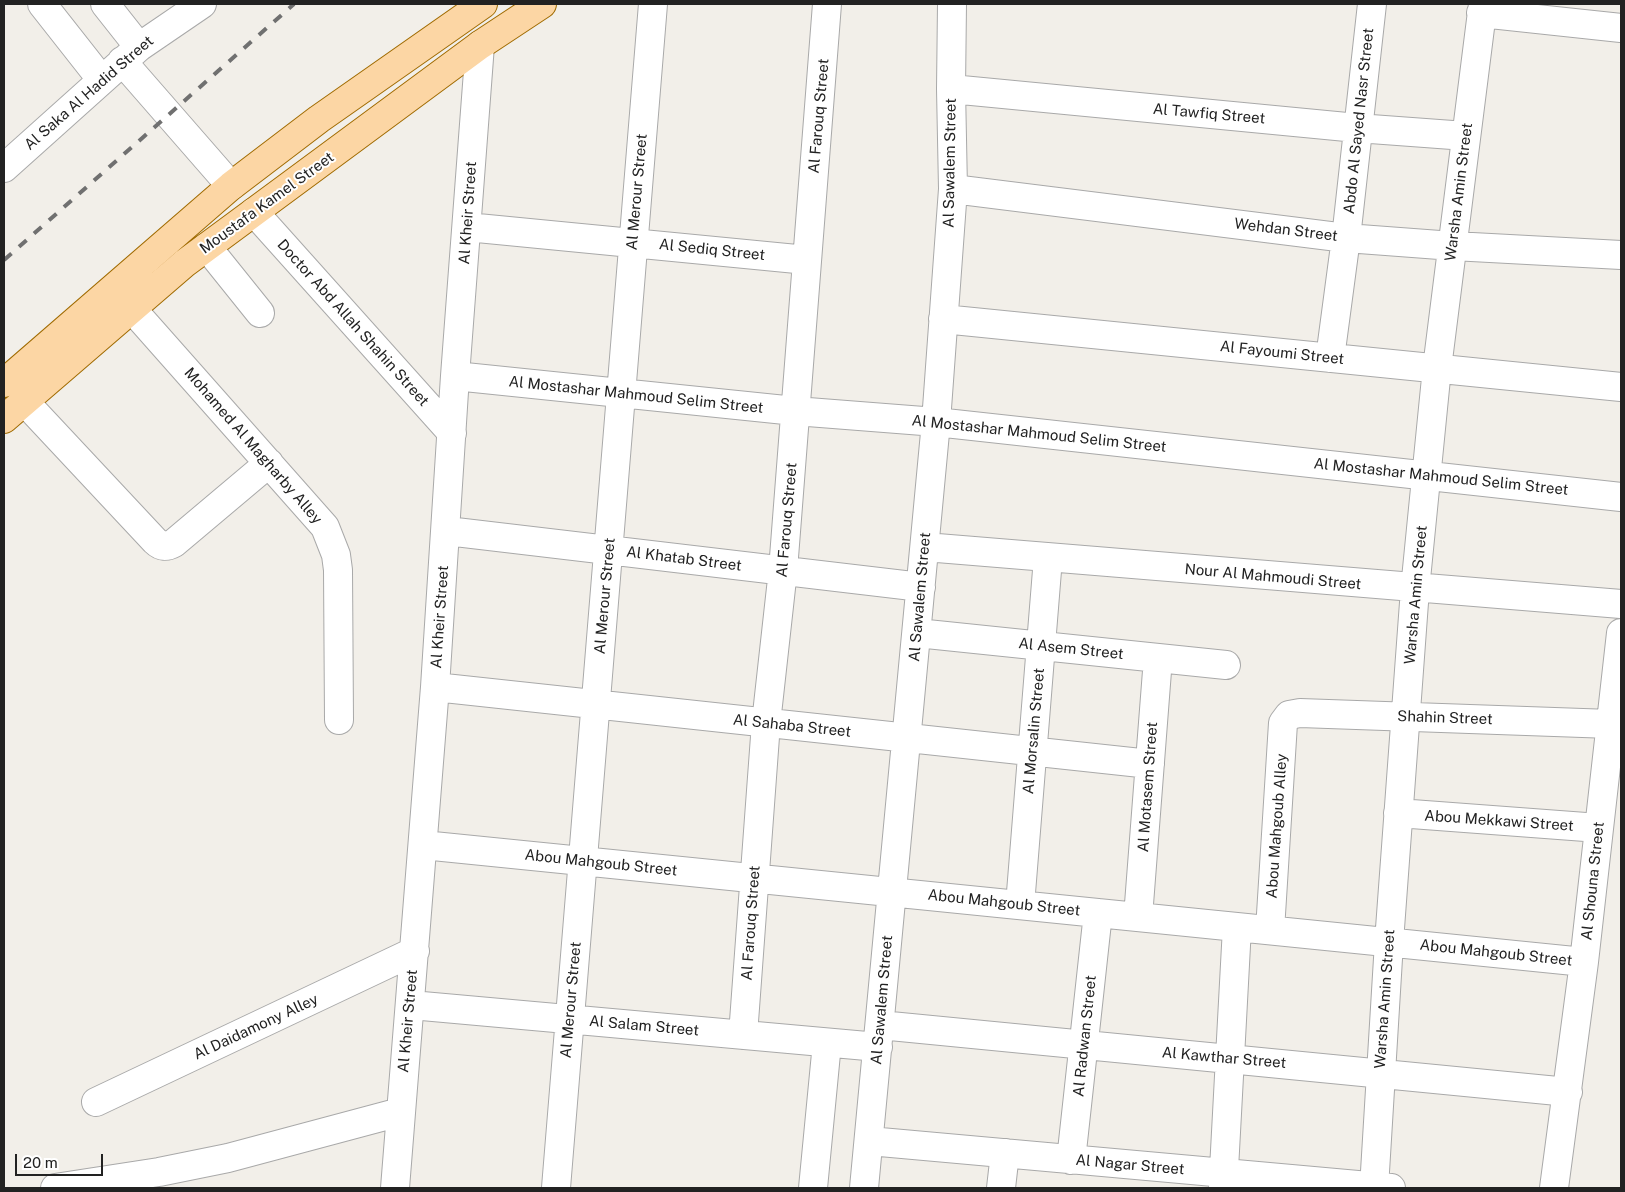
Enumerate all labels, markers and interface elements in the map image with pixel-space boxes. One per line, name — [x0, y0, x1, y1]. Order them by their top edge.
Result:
street label: Abdo Al Sayed Nasr Street — [1340, 27, 1378, 215]
street label: Al Saka Al Hadid Street — [21, 32, 157, 154]
street label: Al Farouq Street — [805, 58, 833, 174]
street label: Al Sawalem Street — [940, 98, 960, 228]
street label: Al Tawfiq Street — [1152, 100, 1266, 128]
street label: Warsha Amin Street — [1442, 122, 1476, 262]
street label: Al Merour Street — [623, 133, 651, 251]
street label: Moustafa Kamel Street — [196, 148, 338, 258]
street label: Al Kheir Street — [455, 161, 481, 265]
street label: Wehdan Street — [1233, 215, 1339, 245]
street label: Al Sediq Street — [658, 235, 766, 265]
street label: Doctor Abd Allah Shahin Street — [273, 236, 433, 410]
street label: Al Fayoumi Street — [1219, 338, 1345, 368]
street label: Mohamed Al Magharby Alley — [180, 364, 326, 528]
street label: Al Mostashar Mahmoud Selim Street — [508, 373, 764, 417]
street label: Al Mostashar Mahmoud Selim Street — [911, 412, 1167, 456]
street label: Al Mostashar Mahmoud Selim Street — [1313, 455, 1569, 499]
street label: Al Farouq Street — [773, 462, 801, 578]
street label: Warsha Amin Street — [1401, 525, 1431, 665]
street label: Al Sawalem Street — [905, 532, 935, 662]
street label: Al Merour Street — [591, 537, 619, 655]
street label: Al Khatab Street — [625, 543, 743, 575]
street label: Nour Al Mahmoudi Street — [1184, 560, 1362, 594]
street label: Al Kheir Street — [427, 565, 453, 669]
street label: Al Asem Street — [1017, 635, 1125, 663]
street label: Al Morsalin Street — [1020, 667, 1048, 795]
street label: Shahin Street — [1397, 707, 1493, 729]
street label: Al Sahaba Street — [732, 711, 852, 741]
street label: Al Motasem Street — [1134, 721, 1162, 853]
street label: Abou Mahgoub Alley — [1263, 753, 1291, 899]
street label: Abou Mekkawi Street — [1424, 807, 1574, 835]
street label: Al Shouna Street — [1578, 821, 1608, 941]
street label: Abou Mahgoub Street — [524, 846, 678, 880]
street label: Al Farouq Street — [738, 865, 764, 981]
street label: Abou Mahgoub Street — [927, 886, 1081, 920]
street label: Warsha Amin Street — [1371, 929, 1399, 1069]
street label: Al Sawalem Street — [867, 935, 897, 1065]
street label: Abou Mahgoub Street — [1419, 936, 1573, 970]
street label: Al Merour Street — [557, 941, 585, 1059]
street label: Al Kheir Street — [395, 969, 421, 1073]
street label: Al Radwan Street — [1070, 974, 1100, 1098]
street label: Al Daidamony Alley — [191, 990, 321, 1064]
street label: Al Salam Street — [588, 1012, 700, 1040]
street label: Al Kawthar Street — [1161, 1044, 1287, 1072]
scale bar — [18, 1144, 105, 1176]
street label: Al Nagar Street — [1075, 1151, 1185, 1179]
text: 20 m — [23, 1154, 58, 1171]

